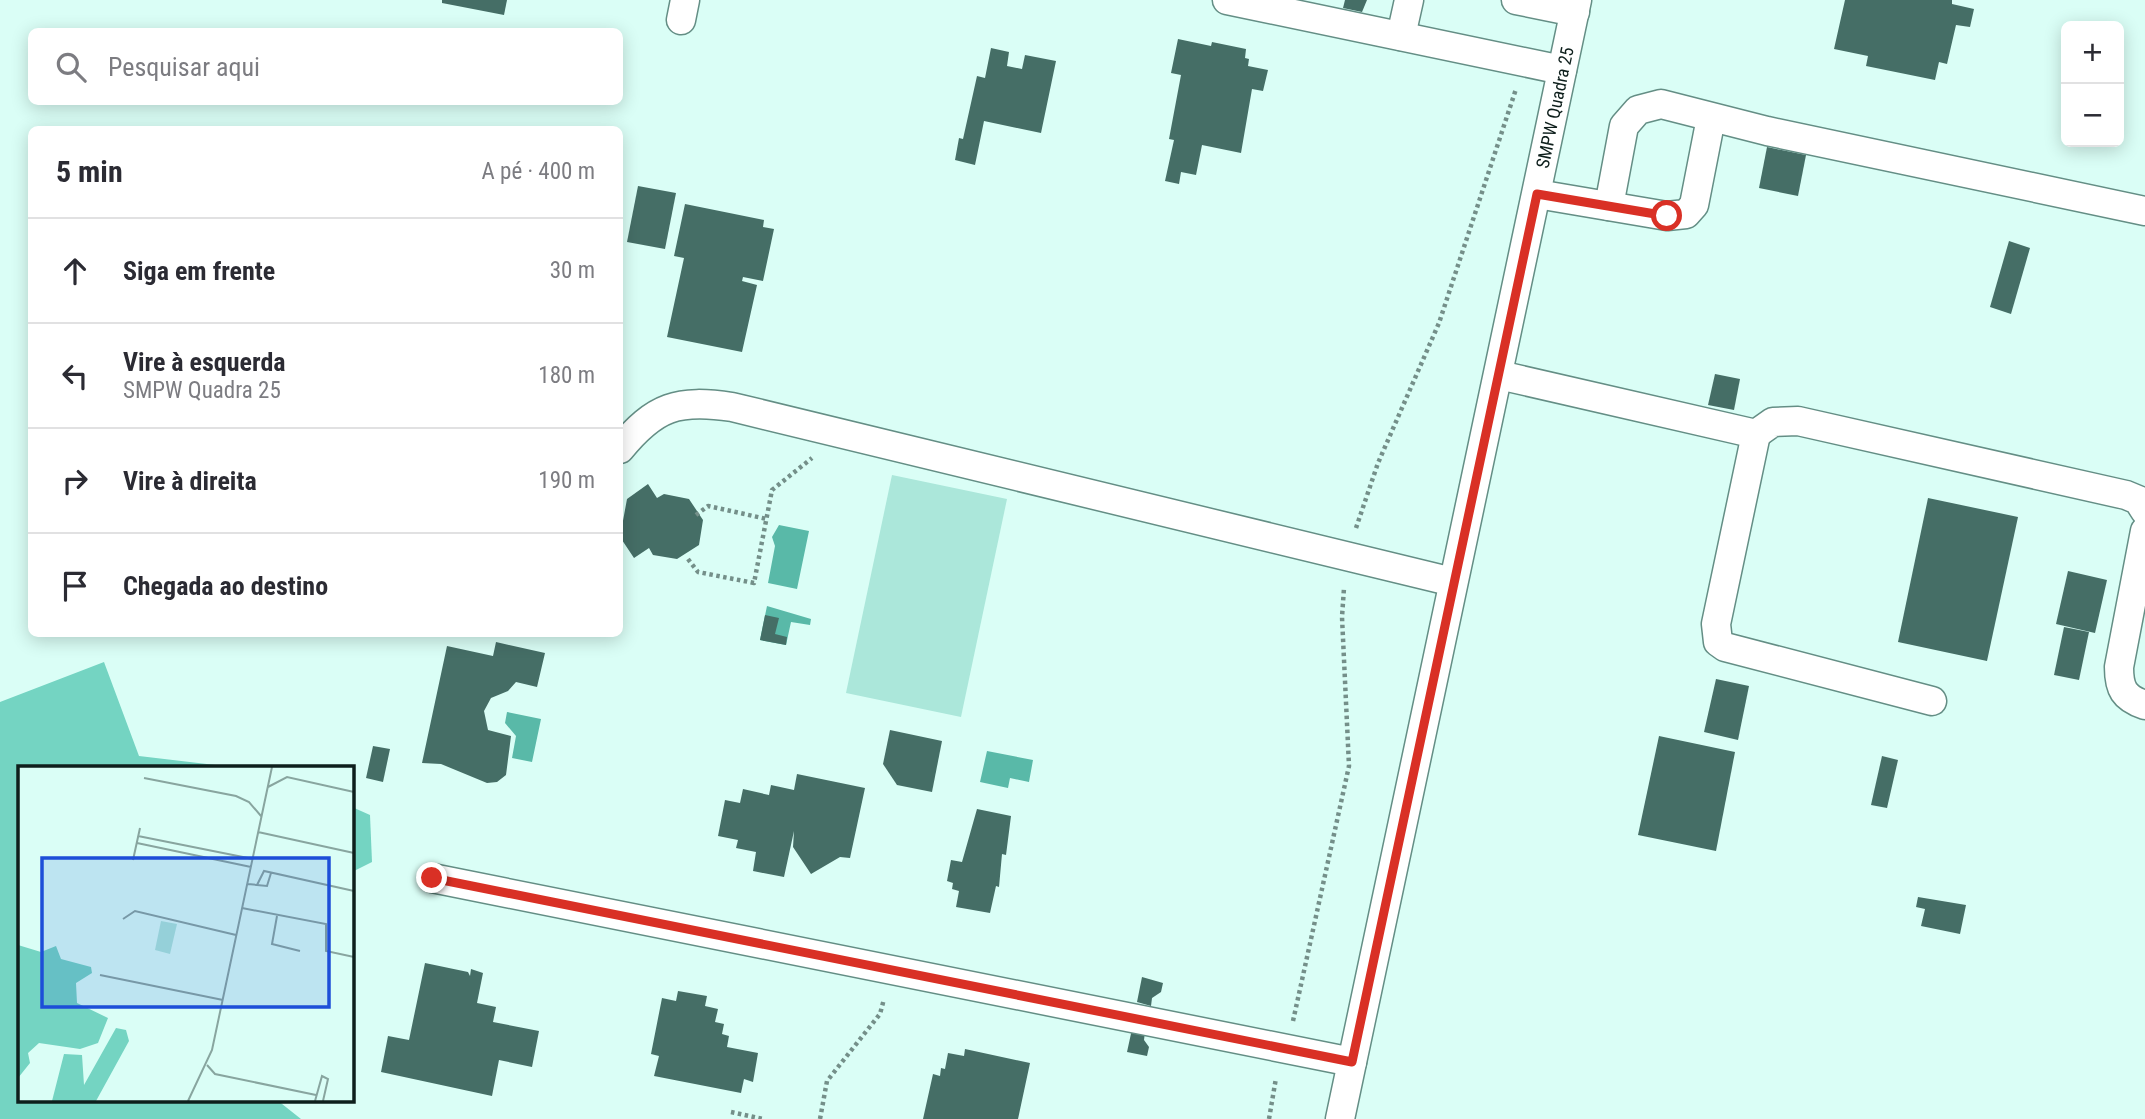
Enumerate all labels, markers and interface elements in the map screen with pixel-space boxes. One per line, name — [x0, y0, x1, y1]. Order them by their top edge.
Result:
map controls — [2061, 21, 2124, 147]
button: + — [2061, 21, 2124, 84]
search box — [28, 28, 623, 105]
street label: SMPW Quadra 25 — [1531, 45, 1577, 170]
icon: search — [52, 48, 90, 86]
text: Pesquisar aqui — [108, 52, 260, 82]
button: − — [2061, 84, 2124, 147]
text: 5 min — [56, 154, 123, 189]
text: A pé · 400 m — [482, 158, 595, 185]
route start — [1651, 200, 1682, 231]
icon: ahead — [56, 252, 94, 290]
text: Siga em frente — [123, 256, 275, 286]
text: 30 m — [550, 257, 595, 284]
text: Vire à esquerda — [123, 347, 286, 377]
icon: left — [56, 357, 94, 395]
text: 180 m — [538, 362, 595, 389]
text: SMPW Quadra 25 — [123, 377, 281, 404]
icon: right — [56, 462, 94, 500]
text: Vire à direita — [123, 466, 257, 496]
text: 190 m — [538, 467, 595, 494]
icon: arrive — [56, 567, 94, 605]
text: Chegada ao destino — [123, 571, 328, 601]
inset map — [18, 766, 354, 1102]
route end — [416, 862, 447, 893]

